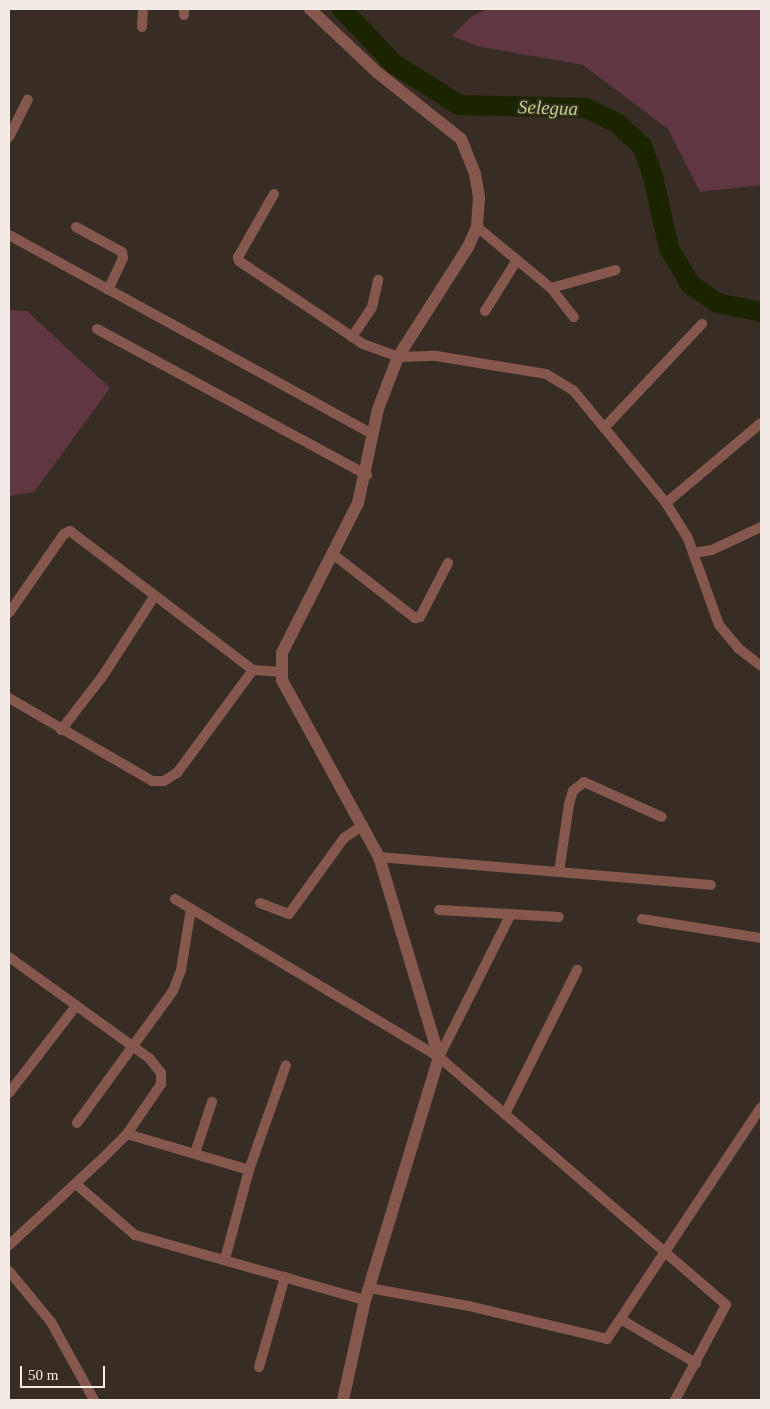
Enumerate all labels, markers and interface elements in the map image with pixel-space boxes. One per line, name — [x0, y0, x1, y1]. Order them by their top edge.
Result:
water label: Selegua — [518, 96, 578, 120]
scale bar — [22, 1356, 108, 1388]
text: 50 m — [28, 1367, 58, 1383]

